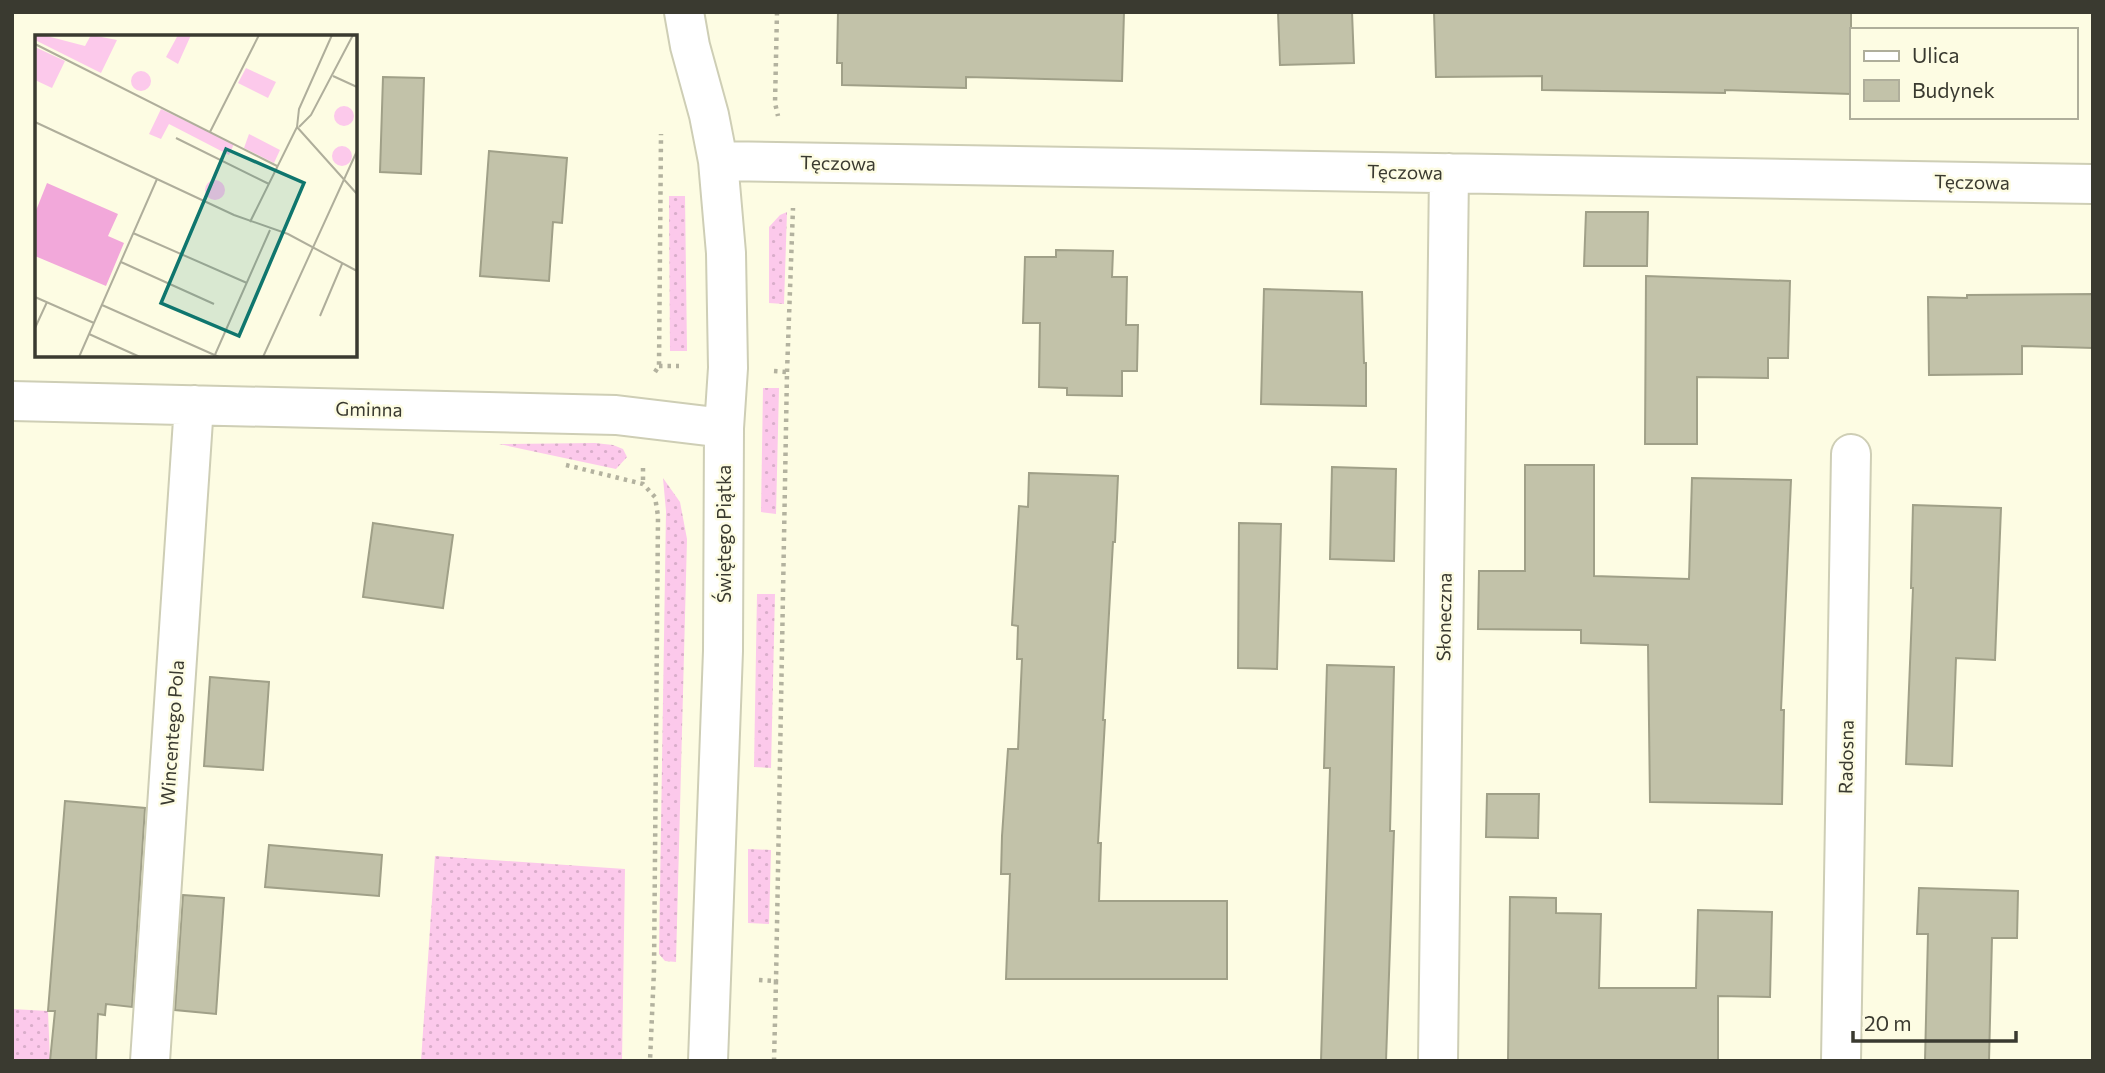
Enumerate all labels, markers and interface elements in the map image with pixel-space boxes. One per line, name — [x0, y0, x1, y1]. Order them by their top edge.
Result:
legend — [1850, 28, 2077, 119]
inset map — [35, 35, 357, 357]
text: Ulica — [1912, 42, 1959, 67]
text: Budynek — [1912, 77, 1995, 102]
street label: Tęczowa — [800, 150, 876, 175]
street label: Tęczowa — [1367, 159, 1443, 184]
street label: Tęczowa — [1934, 169, 2010, 194]
street label: Gminna — [335, 396, 403, 421]
street label: Świętego Piątka — [711, 465, 735, 603]
street label: Słoneczna — [1431, 572, 1456, 662]
street label: Wincentego Pola — [155, 659, 188, 807]
street label: Radosna — [1833, 720, 1858, 794]
scale bar — [1853, 1000, 2016, 1044]
text: 20 m — [1864, 1010, 1912, 1035]

